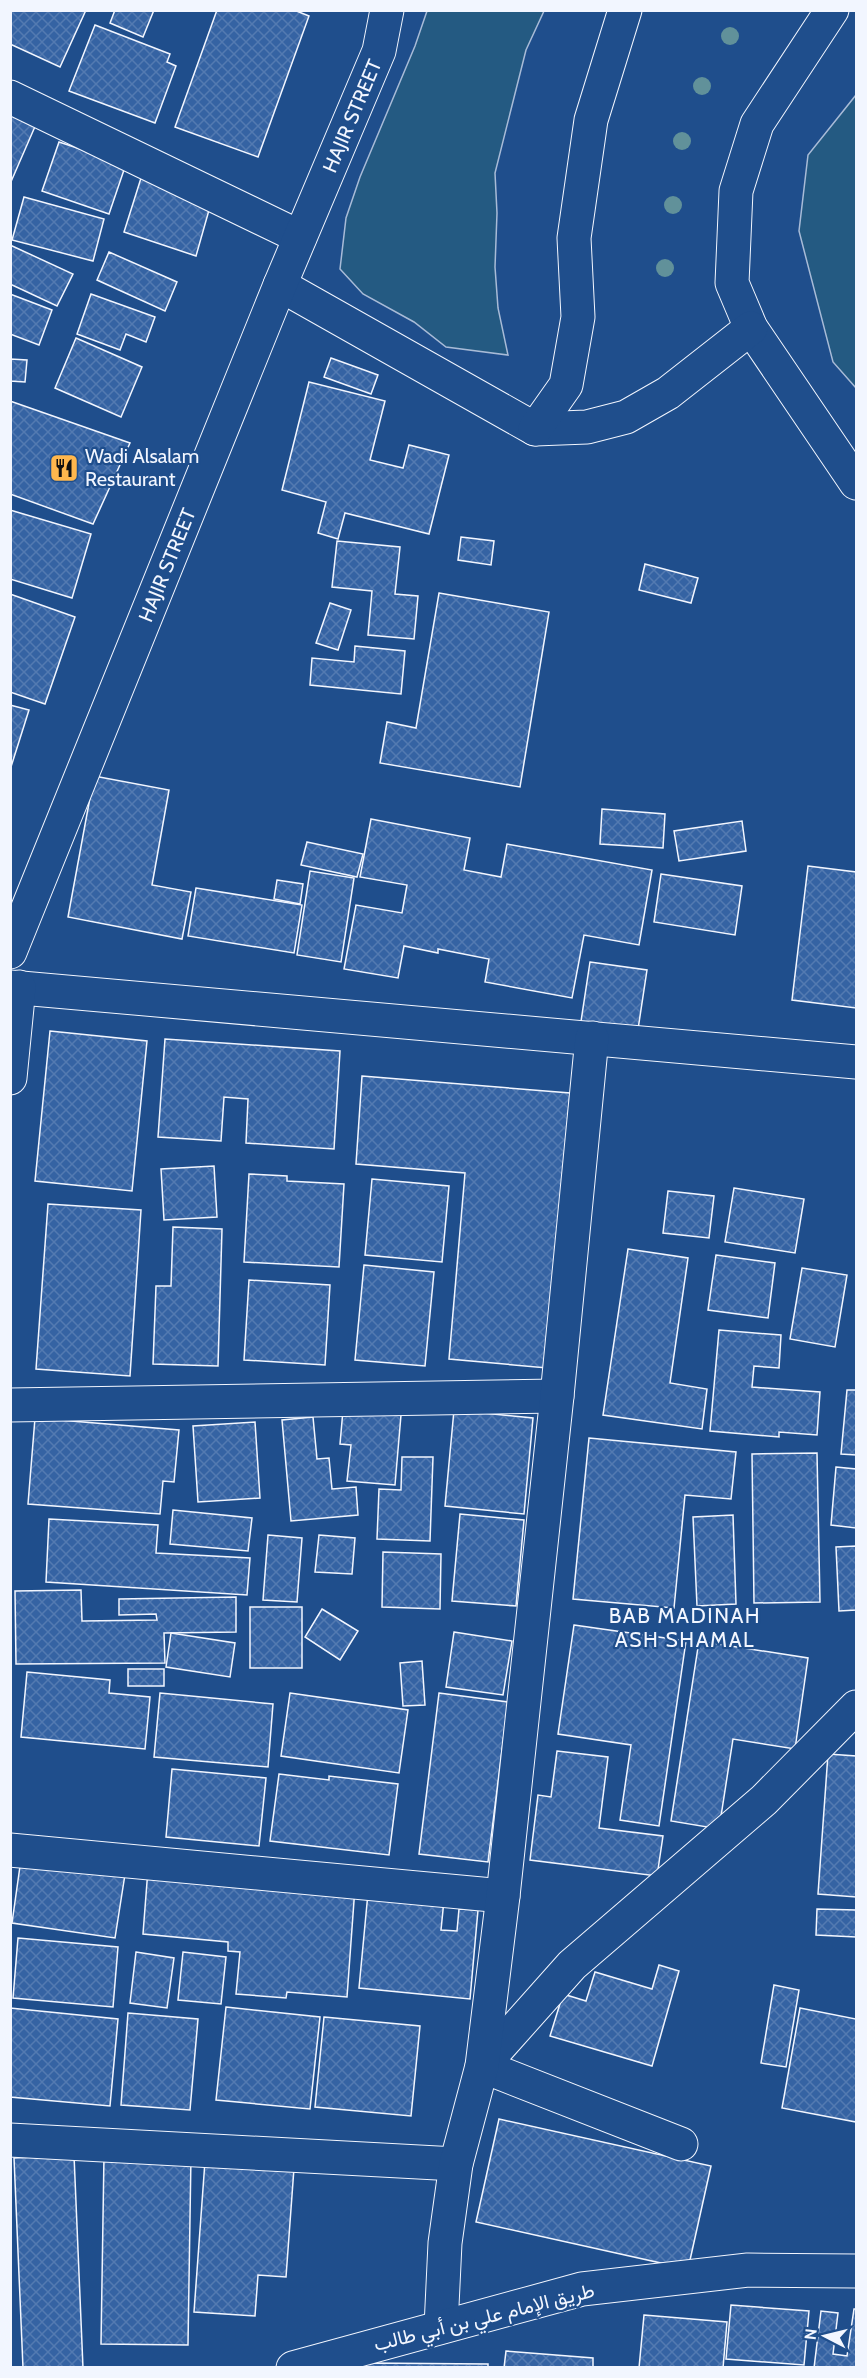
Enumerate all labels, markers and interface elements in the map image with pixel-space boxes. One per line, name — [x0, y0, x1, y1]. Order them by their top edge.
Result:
street label: HAJIR STREET — [317, 56, 387, 176]
place label: Wadi Alsalam Restaurant — [85, 444, 199, 491]
restaurant icon: Wadi Alsalam Restaurant — [48, 452, 80, 484]
street label: HAJIR STREET — [133, 504, 201, 625]
district label: BAB MADINAH ASH SHAMAL — [609, 1603, 761, 1652]
street label: طريق الإمام علي بن أبي طالب — [371, 2278, 598, 2361]
north arrow — [795, 2306, 855, 2366]
text: N — [800, 2327, 821, 2341]

